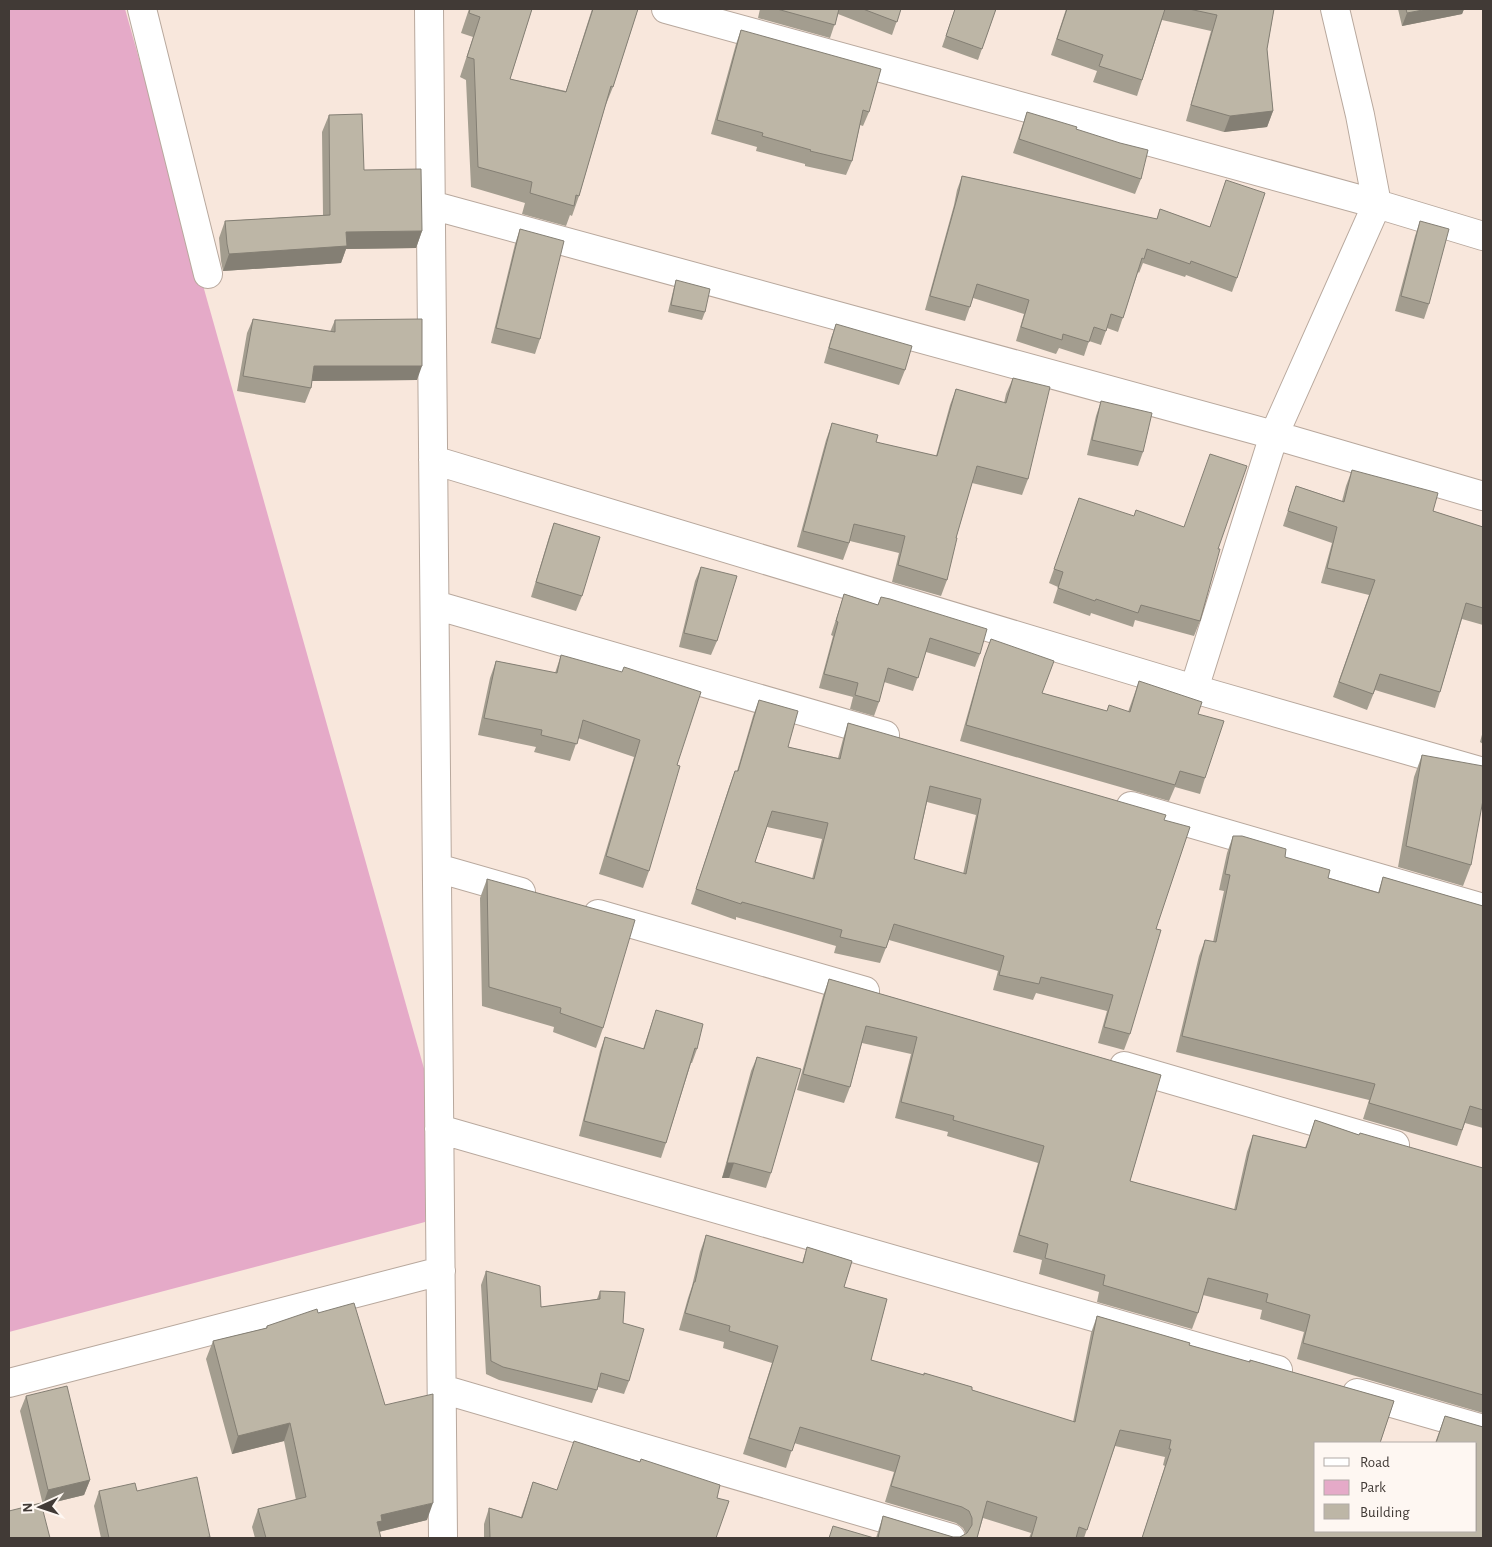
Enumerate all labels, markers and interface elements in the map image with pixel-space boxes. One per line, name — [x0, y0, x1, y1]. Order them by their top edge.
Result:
legend — [1314, 1442, 1477, 1532]
text: Road — [1360, 1455, 1390, 1470]
text: Park — [1360, 1480, 1386, 1495]
north arrow — [15, 1482, 65, 1532]
text: N — [21, 1502, 35, 1513]
text: Building — [1360, 1505, 1410, 1520]

